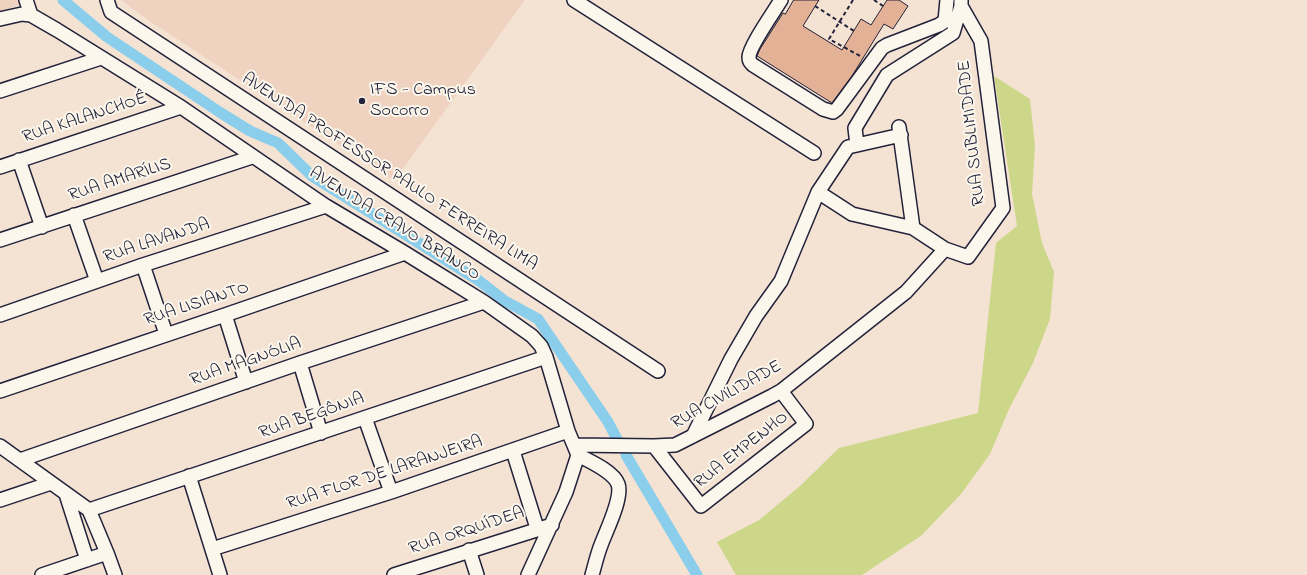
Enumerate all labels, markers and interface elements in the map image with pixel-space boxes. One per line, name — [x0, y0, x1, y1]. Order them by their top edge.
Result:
street label: RUA SUBLIMIDADE — [955, 59, 991, 207]
street label: AVENIDA PROFESSOR PAULO FERREIRA LIMA — [237, 69, 541, 277]
place label: IFS - Campus Socorro — [370, 80, 476, 122]
street label: RUA KALANCHOÊ — [20, 89, 150, 149]
marker: IFS - Campus Socorro — [357, 96, 367, 106]
street label: RUA AMARÍLIS — [66, 154, 174, 208]
street label: AVENIDA CRAVO BRANCO — [304, 163, 484, 287]
street label: RUA LAVANDA — [101, 215, 213, 269]
street label: RUA LISIANTO — [142, 278, 252, 332]
street label: RUA MAGNÓLIA — [188, 334, 304, 392]
street label: RUA CIVILIDADE — [668, 357, 786, 435]
street label: RUA BEGÔNIA — [256, 389, 368, 445]
street label: RUA EMPENHO — [691, 408, 793, 494]
street label: RUA FLOR DE LARANJEIRA — [284, 432, 486, 516]
street label: RUA ORQUÍDEA — [407, 503, 527, 561]

